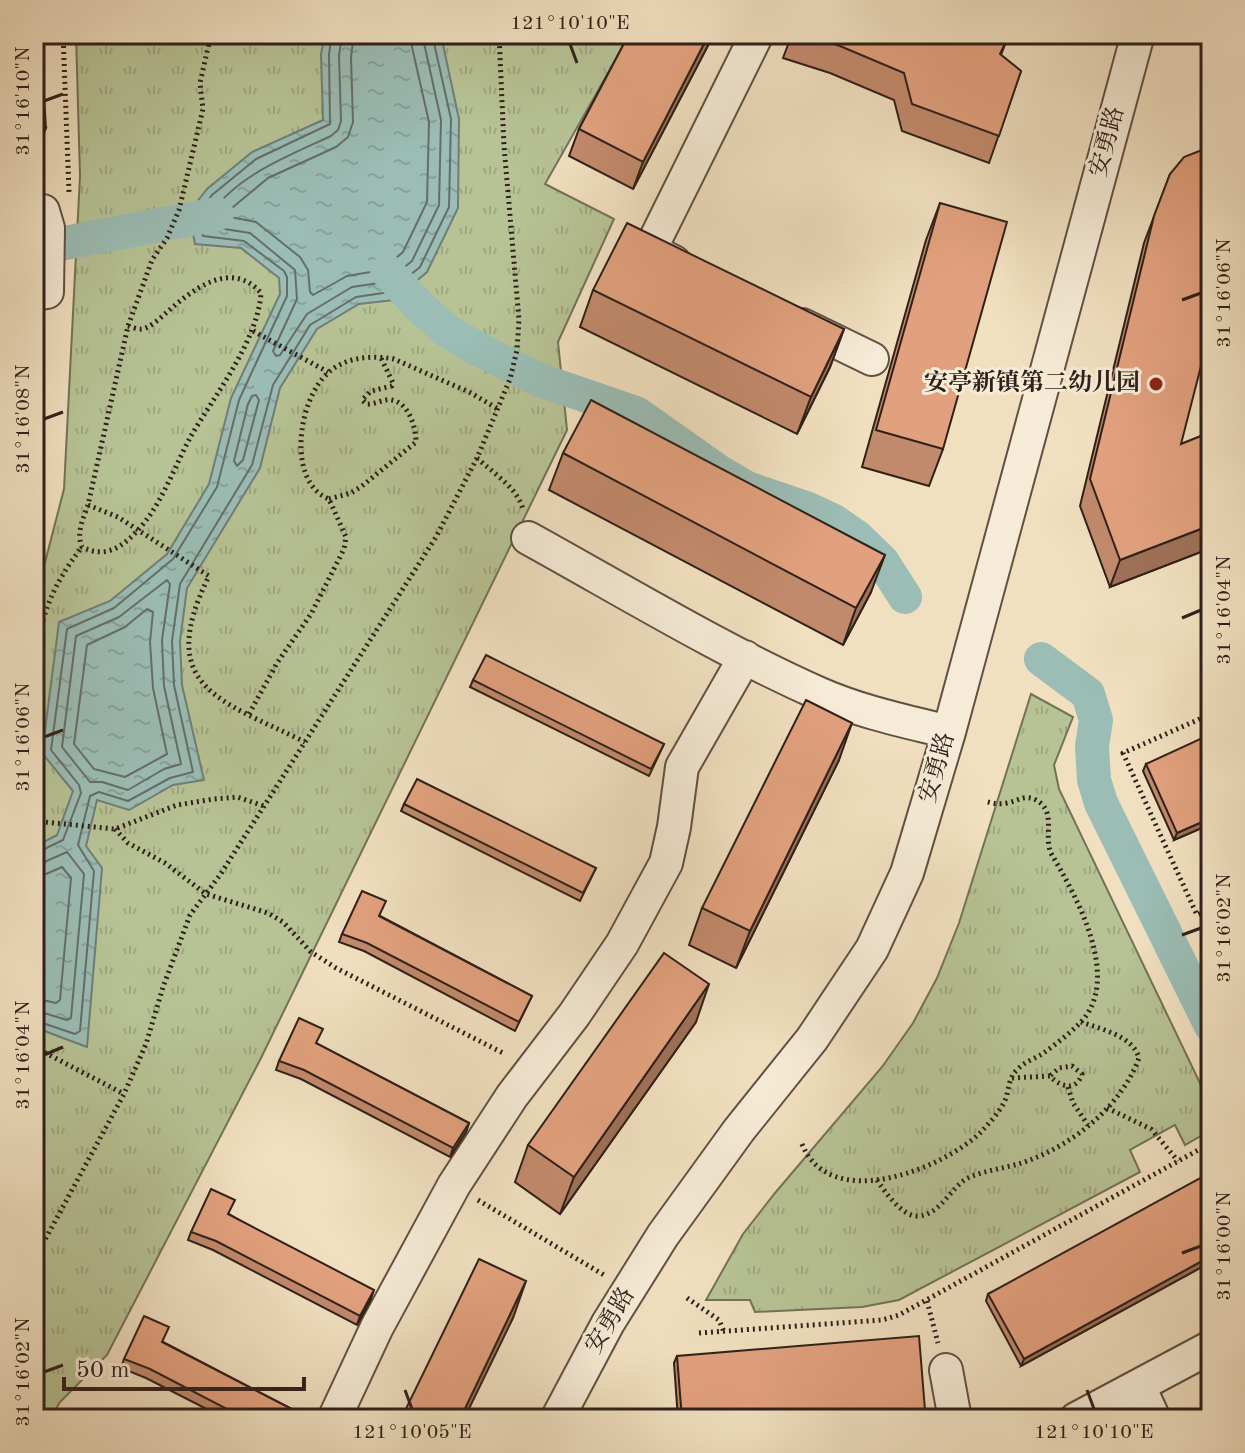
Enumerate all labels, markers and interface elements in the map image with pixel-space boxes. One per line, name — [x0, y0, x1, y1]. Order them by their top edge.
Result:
text: 121°10'10"E — [510, 14, 630, 34]
text: 31°16'10"N — [14, 46, 34, 156]
street label: 安勇路 — [1084, 103, 1129, 180]
text: 31°16'06"N — [1215, 238, 1235, 348]
text: 31°16'08"N — [14, 364, 34, 474]
place label: 安亭新镇第二幼儿园 — [924, 369, 1140, 396]
marker: 安亭新镇第二幼儿园 — [1147, 375, 1165, 393]
text: 31°16'04"N — [1215, 555, 1235, 665]
text: 31°16'06"N — [14, 682, 34, 792]
street label: 安勇路 — [914, 729, 959, 806]
text: 31°16'02"N — [1215, 873, 1235, 983]
text: 31°16'04"N — [14, 1000, 34, 1110]
text: 31°16'00"N — [1215, 1191, 1235, 1301]
street label: 安勇路 — [580, 1282, 640, 1358]
text: 31°16'02"N — [14, 1317, 34, 1427]
scale bar — [64, 1341, 304, 1391]
text: 50 m — [76, 1359, 130, 1383]
text: 121°10'05"E — [352, 1423, 472, 1443]
text: 121°10'10"E — [1034, 1423, 1154, 1443]

